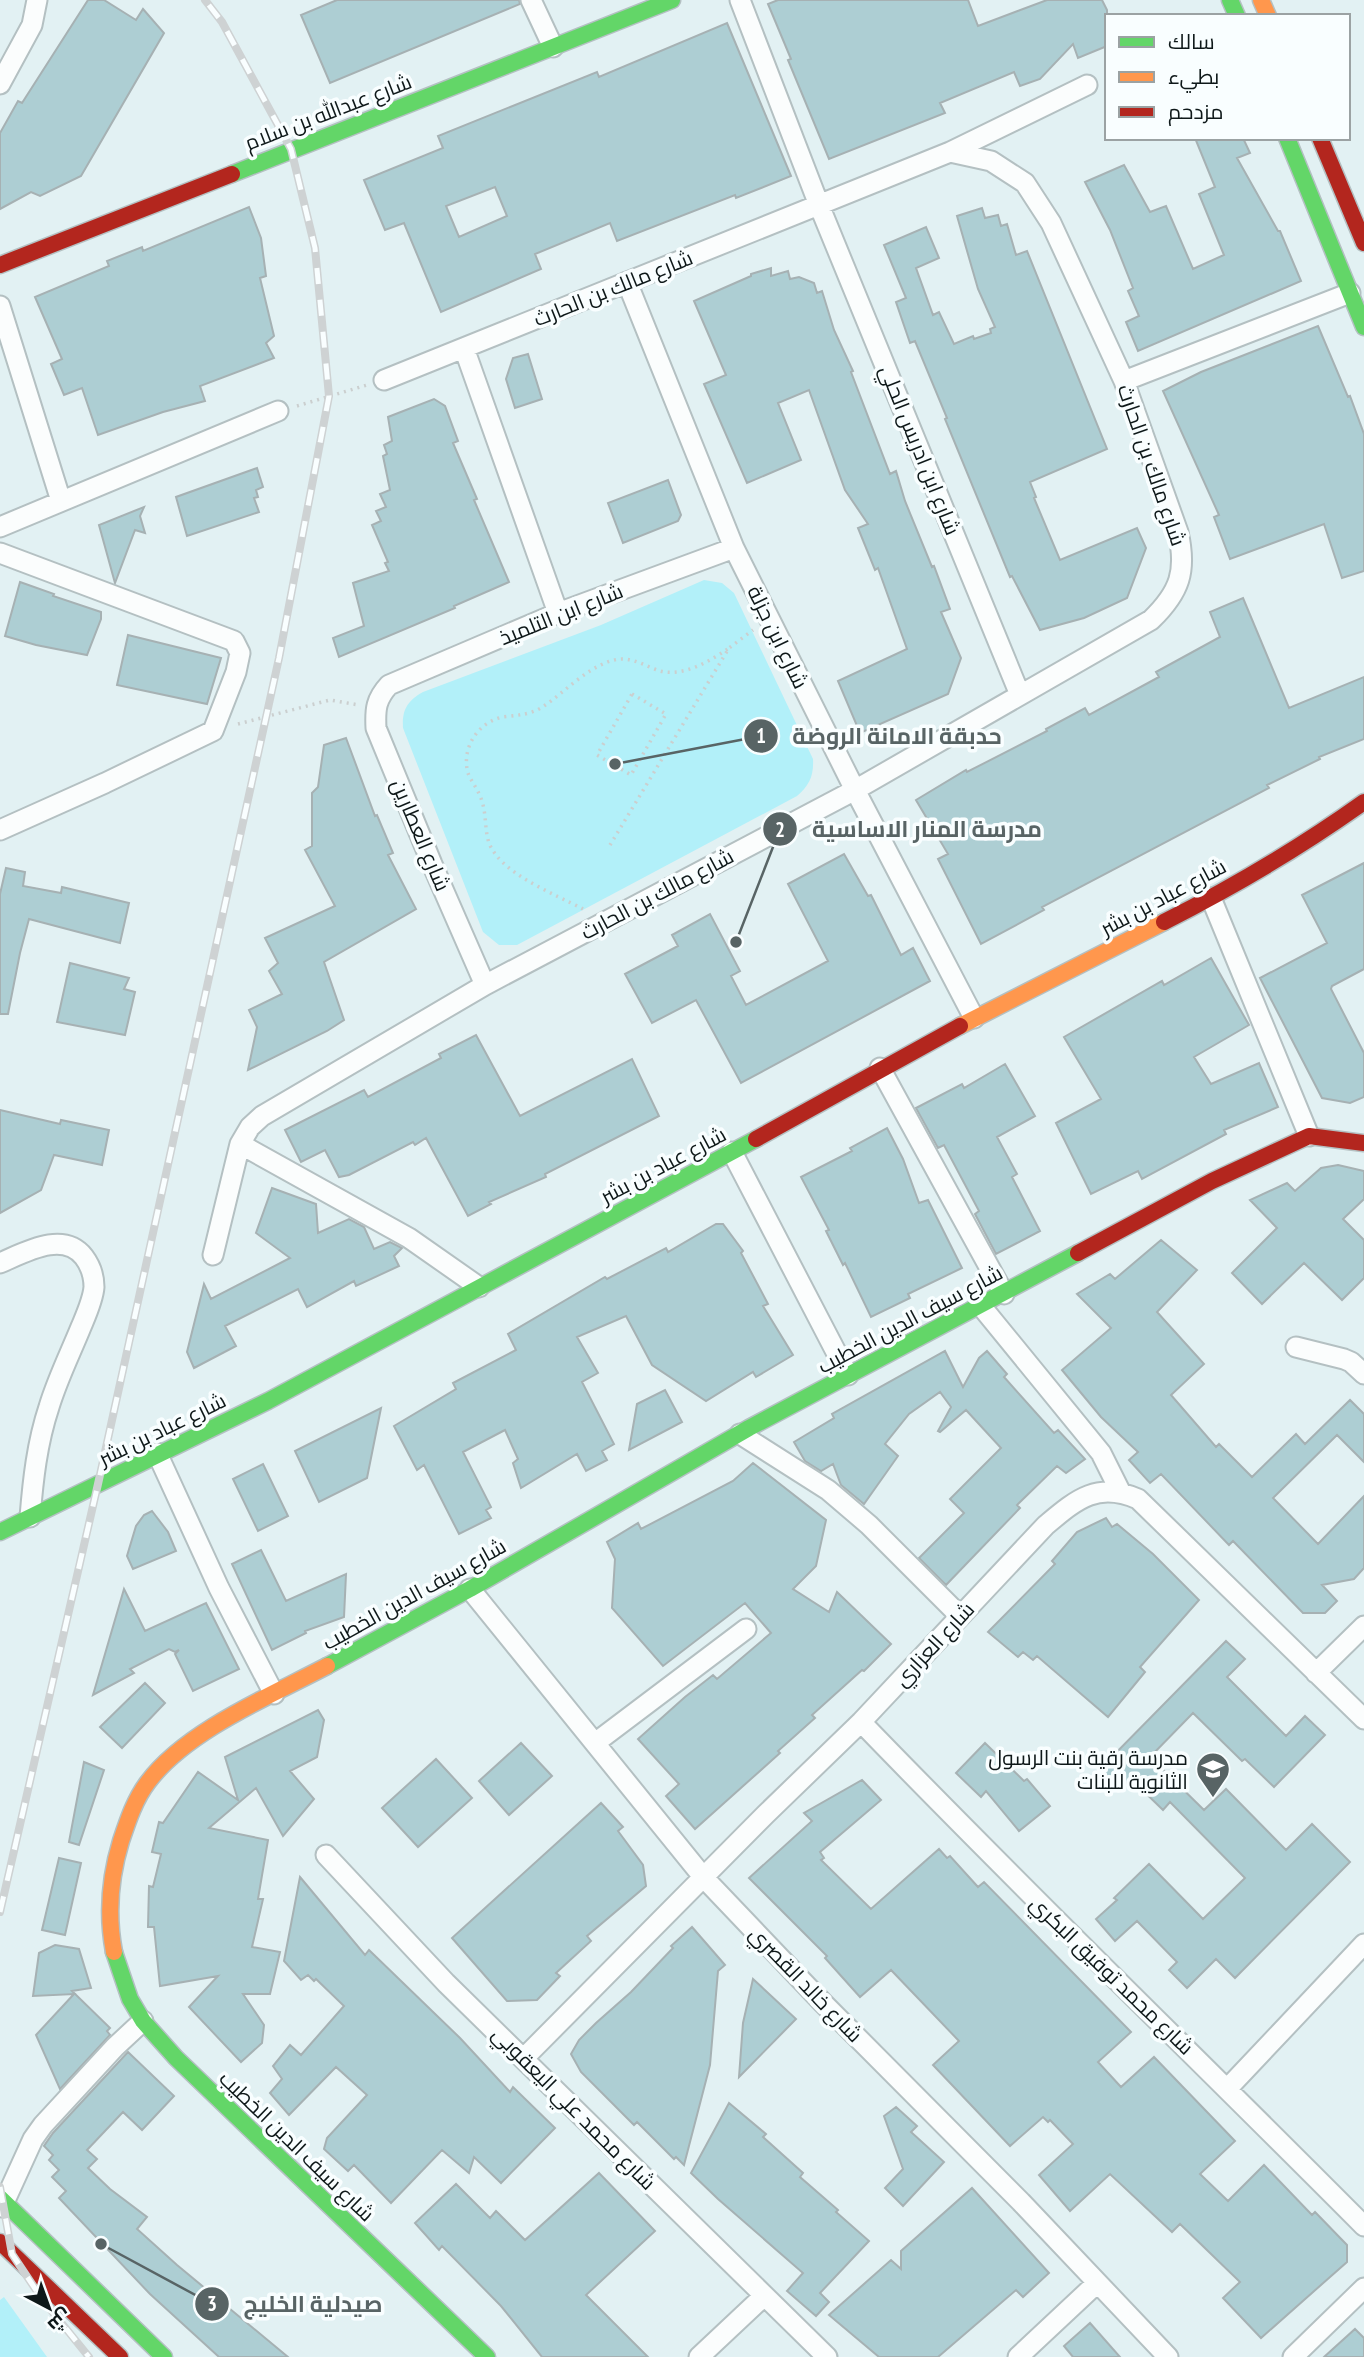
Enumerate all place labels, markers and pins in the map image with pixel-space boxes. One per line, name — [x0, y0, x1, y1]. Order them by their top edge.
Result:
callout: حدبقة الامانة الروضة — [744, 714, 1016, 758]
callout: مدرسة المنار الاساسية — [763, 807, 1056, 851]
place label: مدرسة رقية بنت الرسول الثانوية للبنات — [988, 1744, 1188, 1795]
school or university icon: مدرسة رقية بنت الرسول الثانوية للبنات — [1194, 1750, 1232, 1799]
callout: صيدلية الخليج — [194, 2282, 397, 2326]

